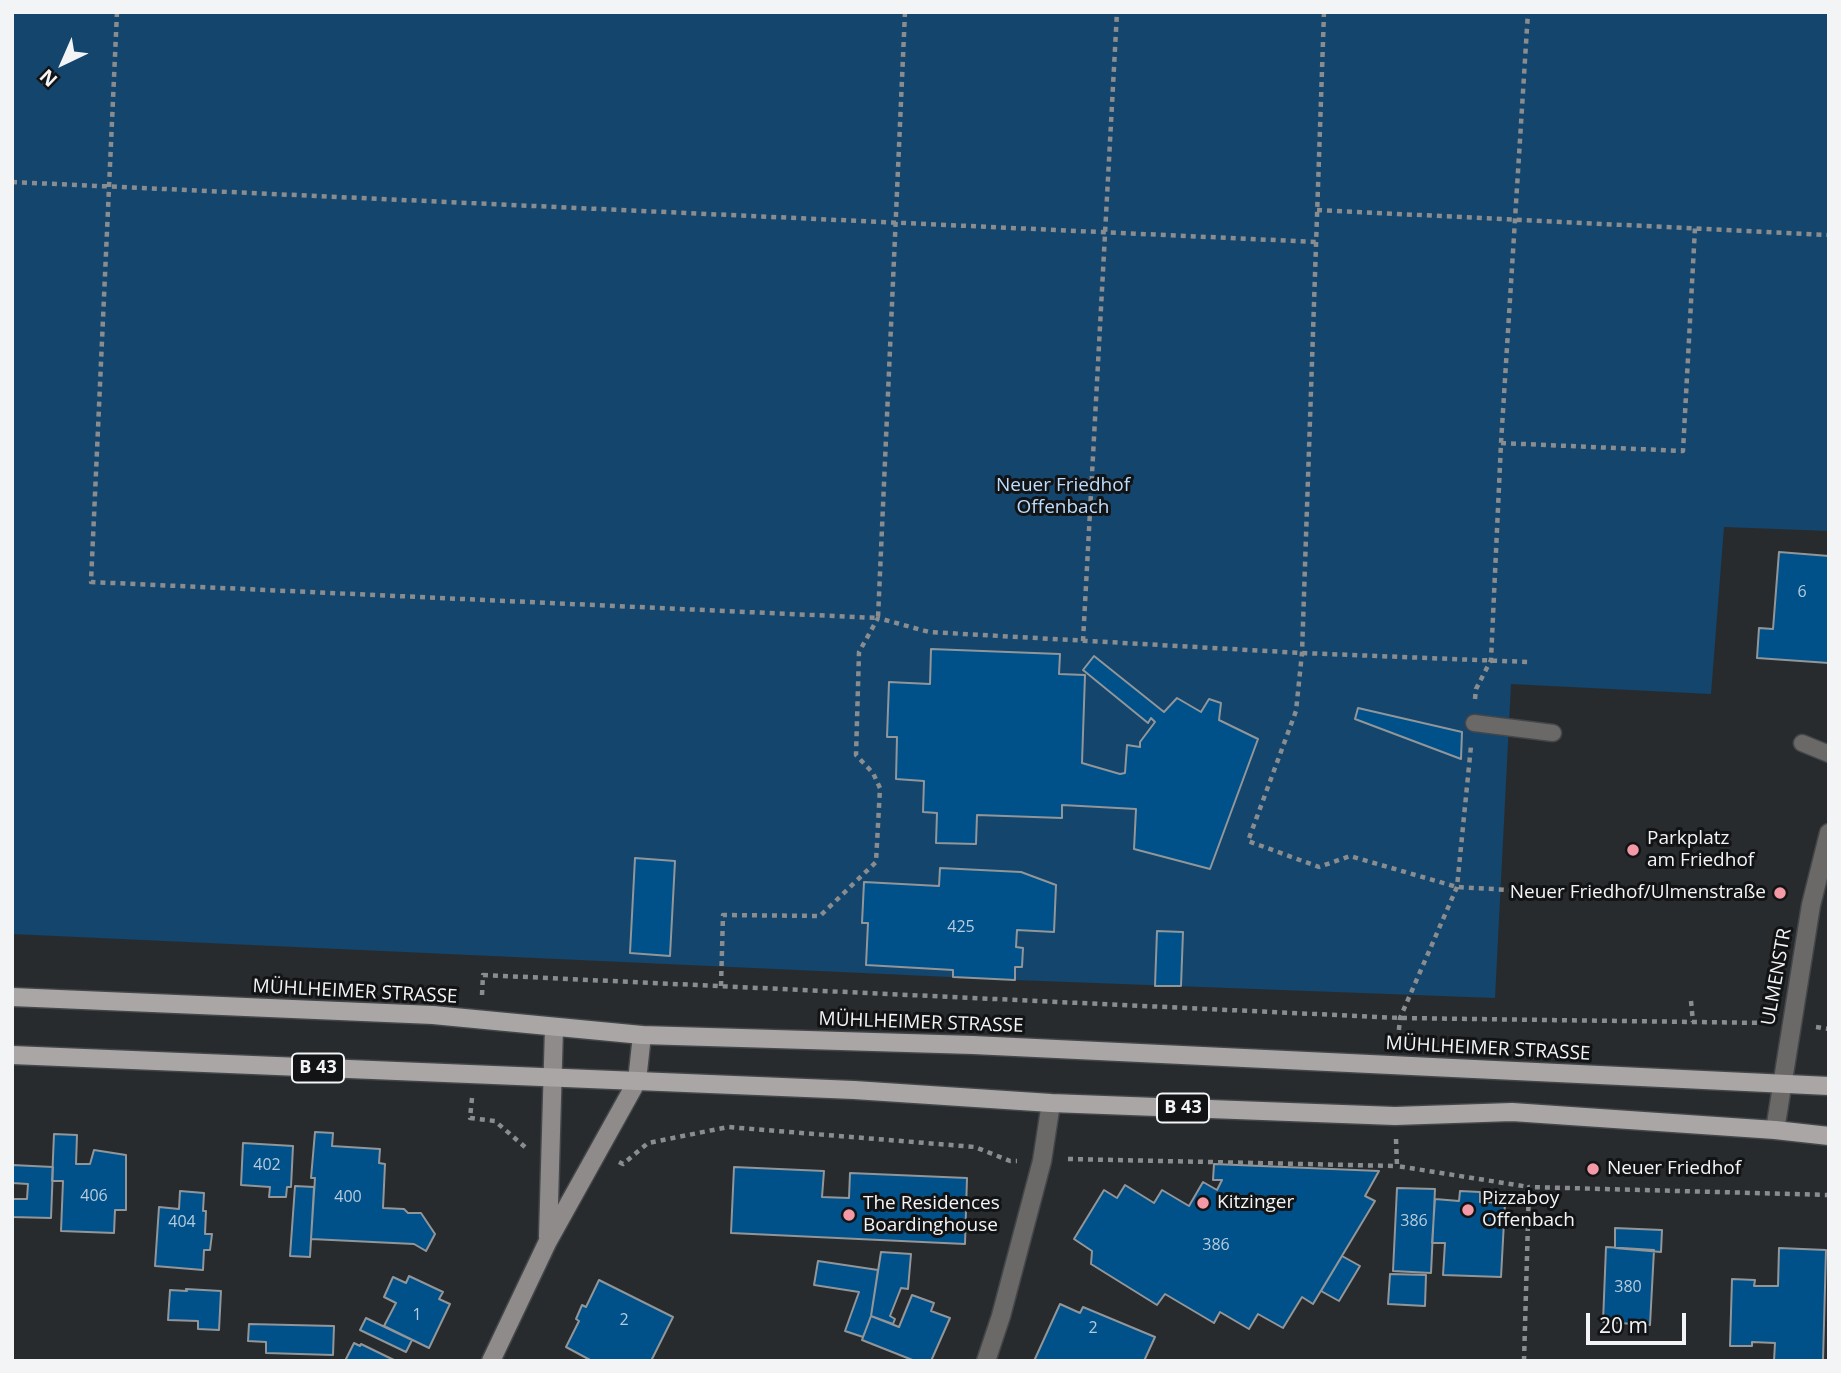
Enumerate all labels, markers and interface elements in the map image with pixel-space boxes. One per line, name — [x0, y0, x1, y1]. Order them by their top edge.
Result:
north arrow — [28, 28, 98, 98]
text: N — [34, 63, 63, 93]
park label: Neuer Friedhof Offenbach — [996, 475, 1130, 519]
house number: 6 — [1797, 582, 1807, 602]
place label: Parkplatz am Friedhof — [1647, 828, 1754, 872]
marker: Parkplatz am Friedhof — [1625, 842, 1641, 858]
place label: Neuer Friedhof/Ulmenstraße — [1510, 882, 1766, 904]
marker: Neuer Friedhof/Ulmenstraße — [1772, 885, 1788, 901]
house number: 425 — [947, 917, 975, 937]
street label: ULMENSTR — [1757, 927, 1797, 1027]
street label: MÜHLHEIMER STRASSE — [252, 975, 458, 1009]
street label: MÜHLHEIMER STRASSE — [818, 1008, 1024, 1038]
street label: MÜHLHEIMER STRASSE — [1385, 1032, 1591, 1066]
road number: B 43 — [292, 1054, 344, 1083]
road number: B 43 — [1157, 1093, 1209, 1122]
house number: 402 — [253, 1155, 281, 1175]
place label: Neuer Friedhof — [1607, 1158, 1741, 1180]
marker: Neuer Friedhof — [1585, 1161, 1601, 1177]
house number: 406 — [80, 1186, 108, 1206]
house number: 400 — [334, 1187, 362, 1207]
place label: Pizzaboy Offenbach — [1482, 1188, 1575, 1232]
place label: Kitzinger — [1217, 1192, 1294, 1214]
place label: The Residences Boardinghouse — [863, 1193, 1000, 1237]
marker: Kitzinger — [1195, 1195, 1211, 1211]
marker: Pizzaboy Offenbach — [1460, 1202, 1476, 1218]
marker: The Residences Boardinghouse — [841, 1207, 857, 1223]
house number: 386 — [1400, 1211, 1428, 1231]
house number: 404 — [168, 1212, 196, 1232]
house number: 386 — [1202, 1235, 1230, 1255]
house number: 380 — [1614, 1277, 1642, 1297]
scale bar — [1589, 1300, 1689, 1344]
house number: 1 — [412, 1305, 422, 1325]
house number: 2 — [619, 1310, 629, 1330]
text: 20 m — [1599, 1311, 1648, 1339]
house number: 2 — [1088, 1318, 1098, 1338]

